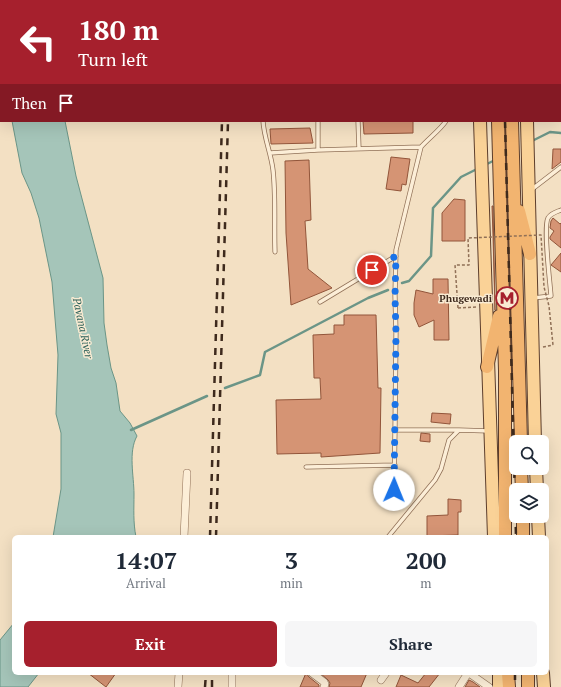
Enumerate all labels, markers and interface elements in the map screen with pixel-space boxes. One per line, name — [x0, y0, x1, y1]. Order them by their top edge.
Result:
text: 180 m — [78, 11, 159, 48]
icon: left — [12, 16, 64, 68]
text: Turn left — [78, 47, 148, 71]
icon: arrive — [55, 92, 77, 114]
text: Then — [12, 93, 47, 113]
pin — [355, 253, 389, 287]
icon: arrive — [361, 259, 383, 281]
metro station icon: Phugewadi — [494, 285, 520, 311]
place label: Phugewadi — [439, 292, 493, 305]
water label: Pavana River — [70, 296, 96, 360]
map controls — [509, 435, 549, 523]
button: search — [509, 435, 549, 475]
position arrow — [373, 469, 415, 511]
button: layers — [509, 483, 549, 523]
text: 14:07 — [115, 544, 177, 576]
text: 3 — [285, 544, 298, 576]
text: 200 — [406, 544, 446, 576]
text: Arrival — [126, 574, 166, 592]
text: min — [280, 574, 303, 592]
text: m — [420, 574, 432, 592]
button: Exit — [24, 621, 277, 667]
button: Share — [285, 621, 537, 667]

